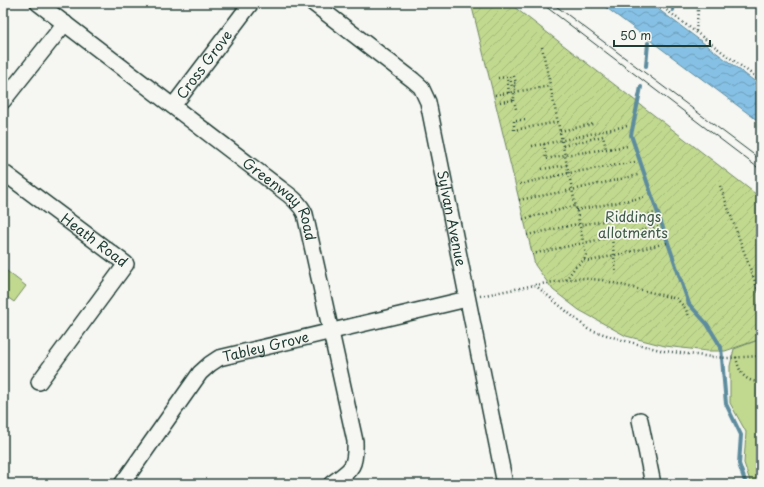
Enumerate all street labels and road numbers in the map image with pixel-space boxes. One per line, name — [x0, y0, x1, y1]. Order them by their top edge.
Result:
street label: Cross Grove — [171, 25, 237, 103]
street label: Greenway Road — [238, 152, 322, 243]
street label: Sylvan Avenue — [432, 168, 472, 268]
street label: Heath Road — [57, 208, 132, 272]
street label: Tabley Grove — [220, 326, 311, 367]

